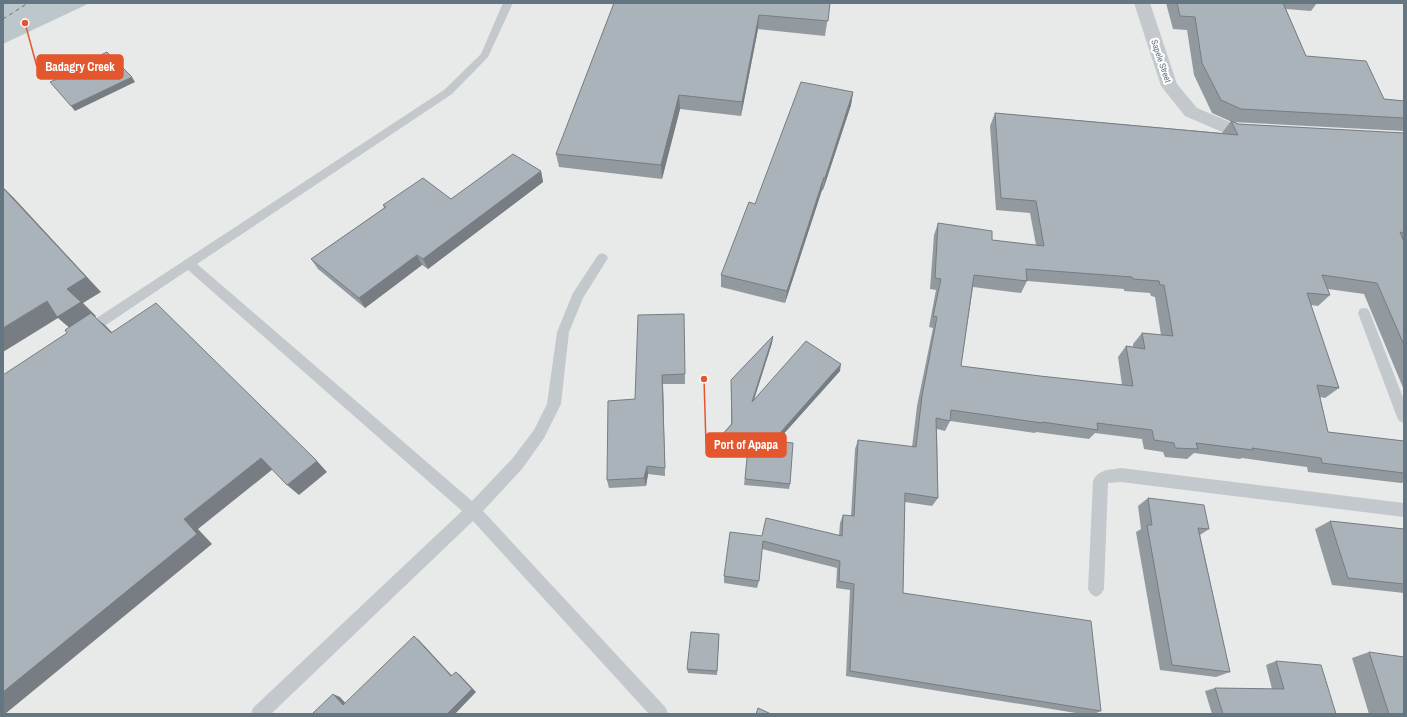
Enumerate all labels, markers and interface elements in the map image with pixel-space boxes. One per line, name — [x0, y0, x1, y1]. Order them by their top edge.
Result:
street label: Sapele Street — [1148, 38, 1174, 84]
callout: Badagry Creek — [37, 55, 123, 79]
text: Badagry Creek — [45, 59, 115, 75]
callout: Port of Apapa — [706, 433, 786, 457]
text: Port of Apapa — [714, 437, 779, 453]

